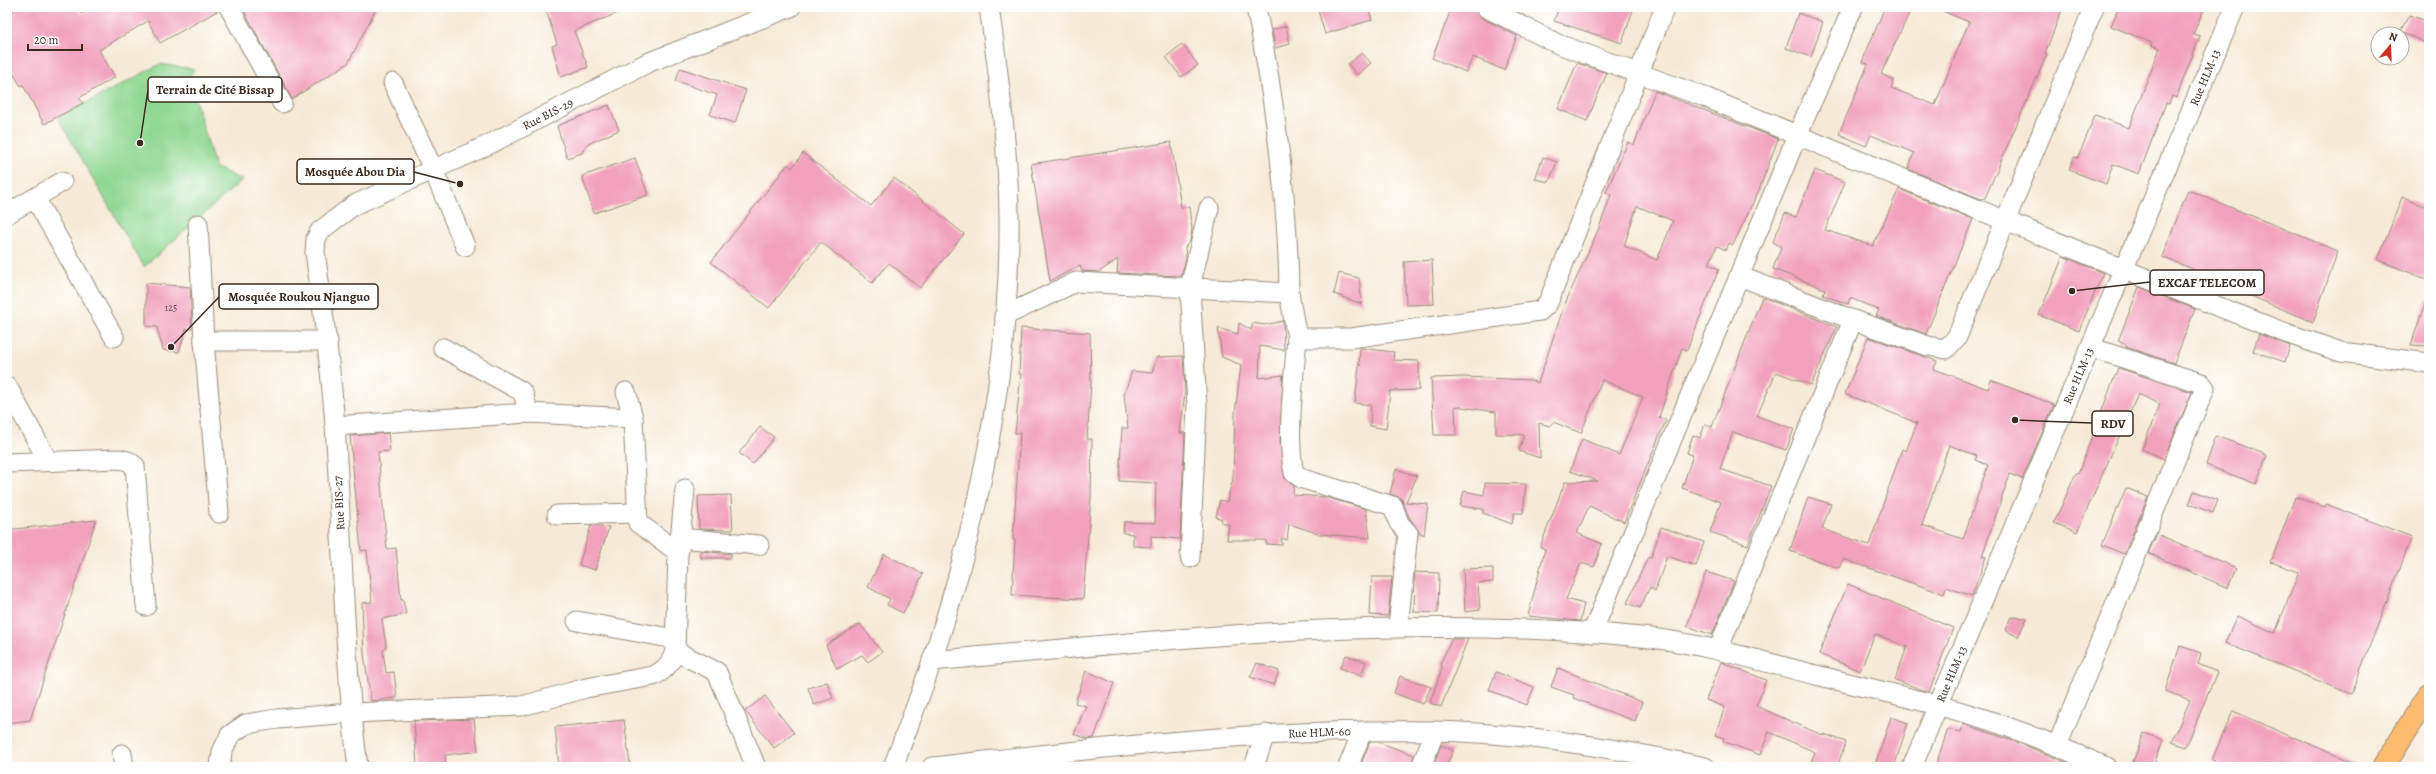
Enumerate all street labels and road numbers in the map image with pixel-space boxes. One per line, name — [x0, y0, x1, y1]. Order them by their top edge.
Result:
street label: Rue HLM-13 — [2186, 47, 2224, 108]
street label: Rue BIS-29 — [520, 94, 576, 134]
street label: Rue HLM-13 — [2059, 345, 2097, 407]
street label: Rue BIS-27 — [330, 474, 348, 531]
street label: Rue HLM-13 — [1932, 643, 1971, 705]
street label: Rue HLM-60 — [1288, 723, 1351, 742]

